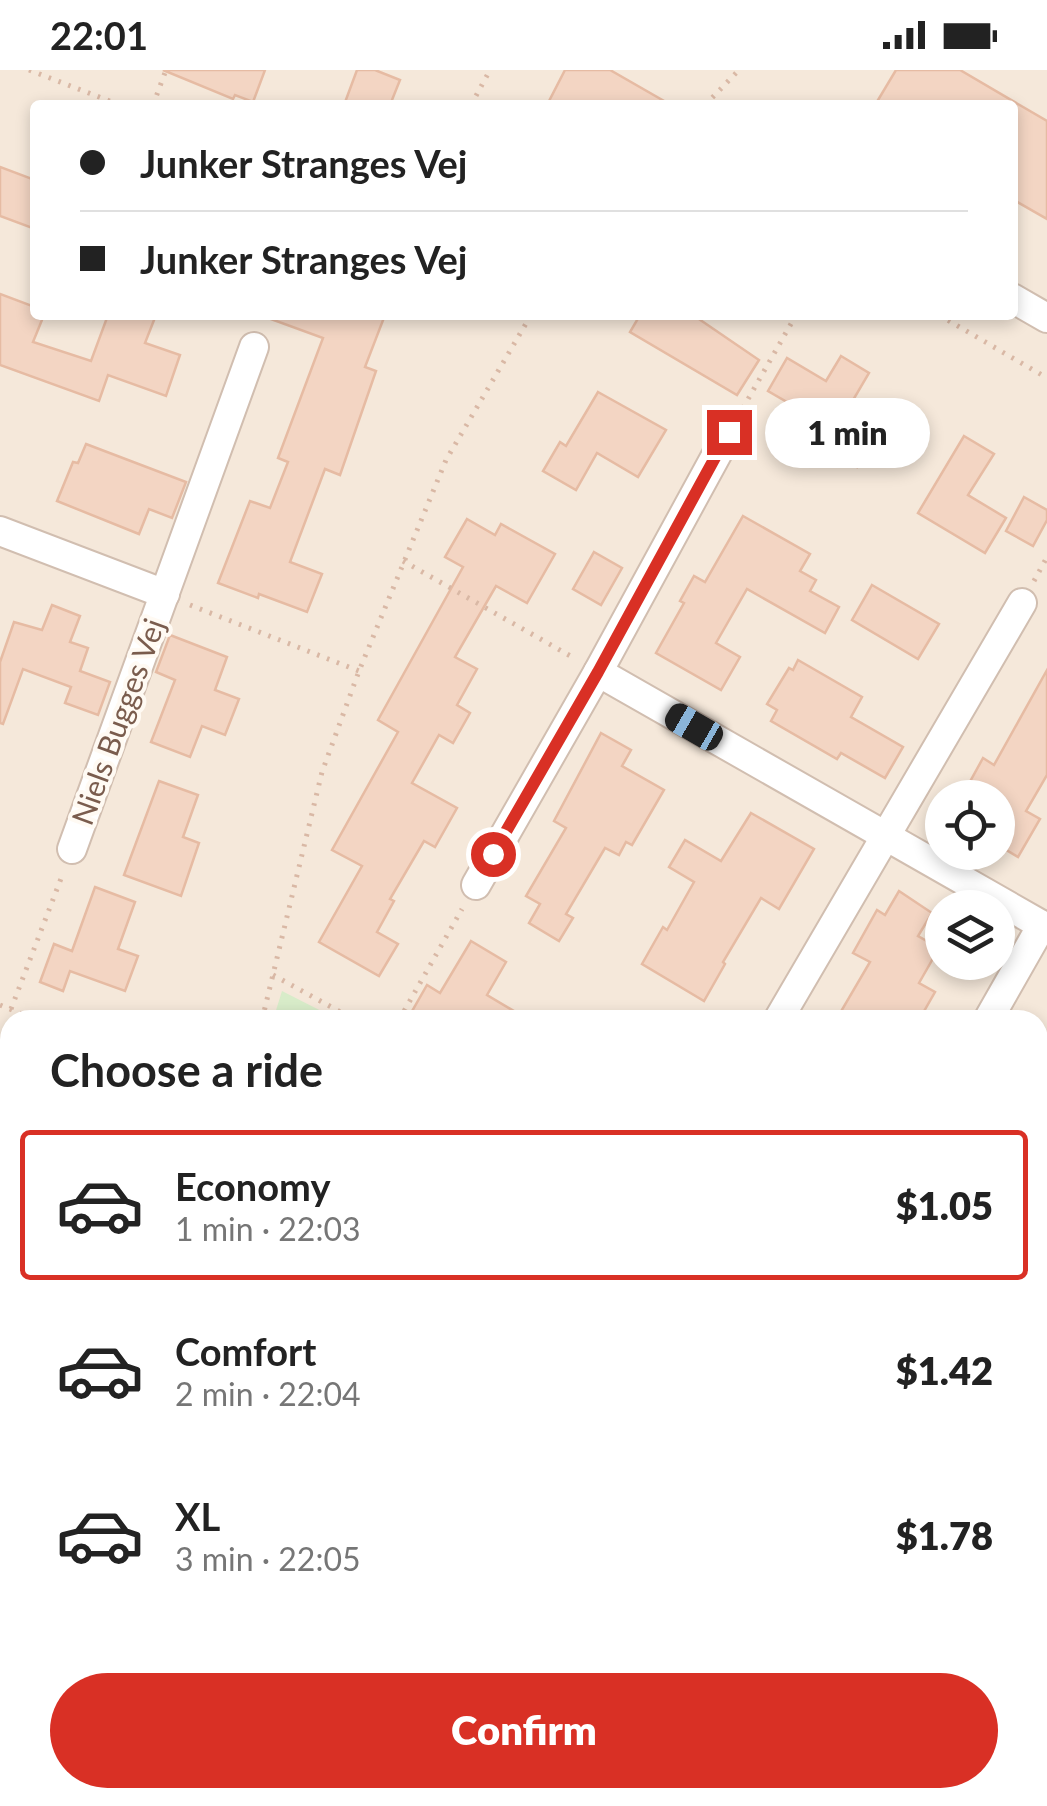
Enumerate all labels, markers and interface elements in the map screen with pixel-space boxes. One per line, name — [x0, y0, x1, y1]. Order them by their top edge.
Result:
text: 22:01 — [50, 12, 148, 58]
text: Junker Stranges Vej — [140, 140, 468, 186]
text: Junker Stranges Vej — [140, 236, 468, 282]
callout: 1 min — [764, 397, 929, 467]
route end — [707, 410, 752, 455]
text: 1 min — [808, 413, 887, 452]
street label: Niels Bugges Vej — [63, 613, 171, 829]
car — [661, 699, 727, 755]
map controls — [925, 780, 1015, 980]
button: locate — [925, 780, 1015, 870]
route start — [471, 832, 516, 877]
button: layers — [925, 890, 1015, 980]
text: Choose a ride — [50, 1043, 323, 1097]
icon: car — [55, 1160, 145, 1250]
text: Economy — [175, 1163, 330, 1209]
text: $1.05 — [896, 1182, 993, 1228]
text: 1 min · 22:03 — [175, 1209, 361, 1248]
icon: car — [55, 1325, 145, 1415]
text: Comfort — [175, 1328, 316, 1374]
text: $1.42 — [896, 1347, 993, 1393]
text: 2 min · 22:04 — [175, 1374, 361, 1413]
icon: car — [55, 1490, 145, 1580]
text: XL — [175, 1493, 220, 1539]
text: $1.78 — [896, 1512, 993, 1558]
text: 3 min · 22:05 — [175, 1539, 361, 1578]
button: Confirm — [50, 1673, 998, 1788]

